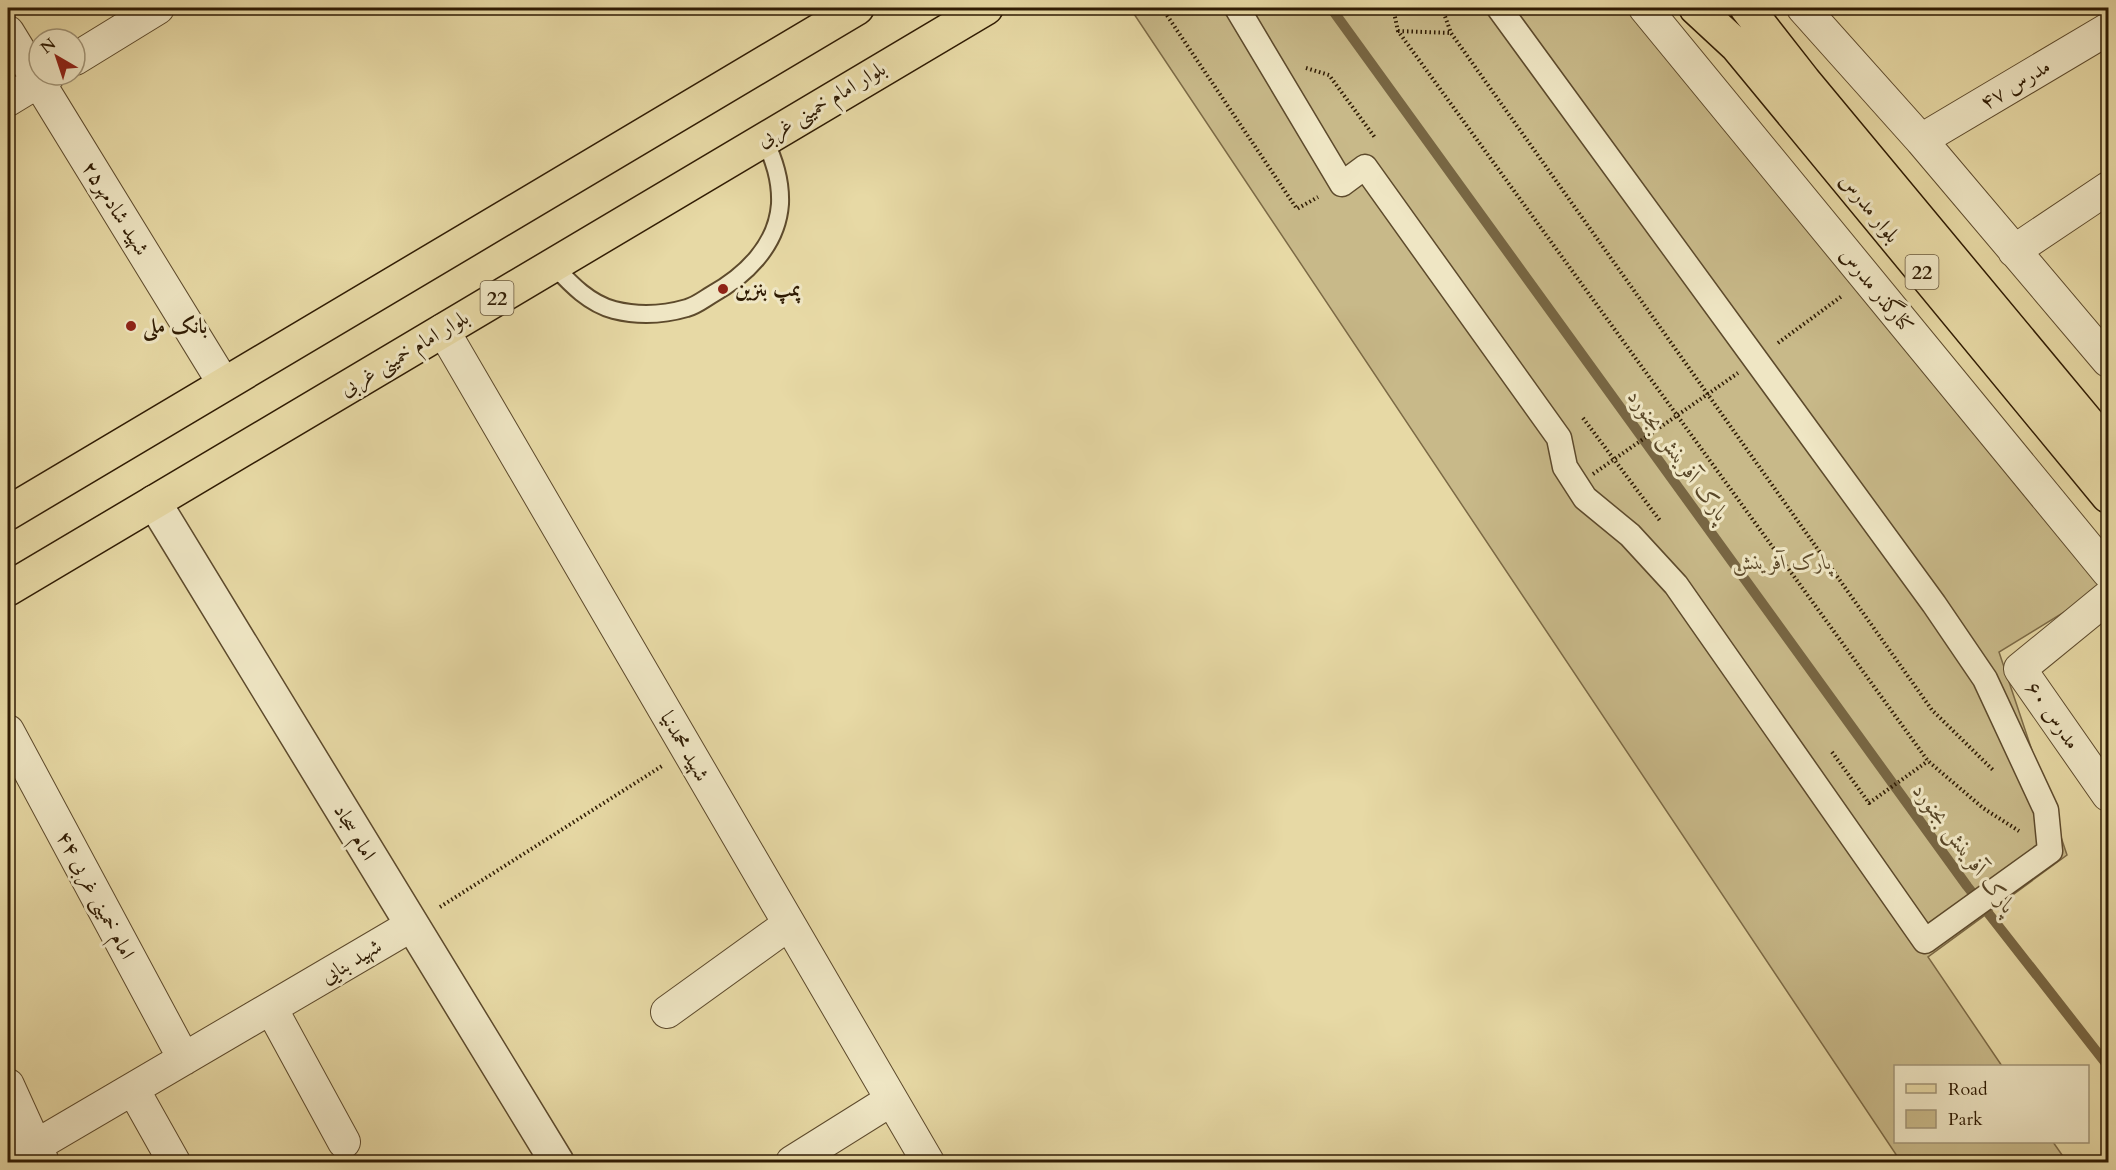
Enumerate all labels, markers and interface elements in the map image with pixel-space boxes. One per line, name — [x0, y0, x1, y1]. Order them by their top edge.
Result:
north arrow — [27, 27, 87, 87]
text: N — [36, 33, 61, 59]
street label: مدرس ۴۷ — [1975, 52, 2056, 117]
street label: بلوار امام خمینی غربی — [751, 54, 893, 157]
street label: شهید شادمهر۲۵ — [75, 155, 156, 261]
street label: بلوار مدرس — [1833, 167, 1907, 249]
street label: کنارگذر مدرس — [1833, 241, 1921, 339]
road number: 22 — [1906, 255, 1938, 289]
place label: پمپ بنزین — [735, 275, 801, 305]
road number: 22 — [480, 281, 514, 315]
marker: پمپ بنزین — [716, 282, 730, 296]
street label: بلوار امام خمینی غربی — [334, 303, 476, 406]
place label: بانک ملی — [142, 312, 207, 342]
marker: بانک ملی — [124, 319, 138, 333]
water label: پارک آفرینش بجنورد — [1619, 384, 1737, 530]
park label: پارک آفرینش — [1732, 548, 1834, 577]
street label: مدرس ۶۰ — [2018, 675, 2087, 755]
street label: شهید محمدنیا — [653, 706, 716, 787]
water label: پارک آفرینش بجنورد — [1904, 777, 2024, 922]
street label: امام سجاد — [324, 798, 383, 868]
street label: امام خمینی غربی ۴۴ — [47, 826, 142, 966]
street label: شهید بنایی — [315, 932, 387, 991]
legend — [1894, 1065, 2089, 1143]
text: Road — [1948, 1077, 1988, 1102]
text: Park — [1948, 1107, 1983, 1132]

